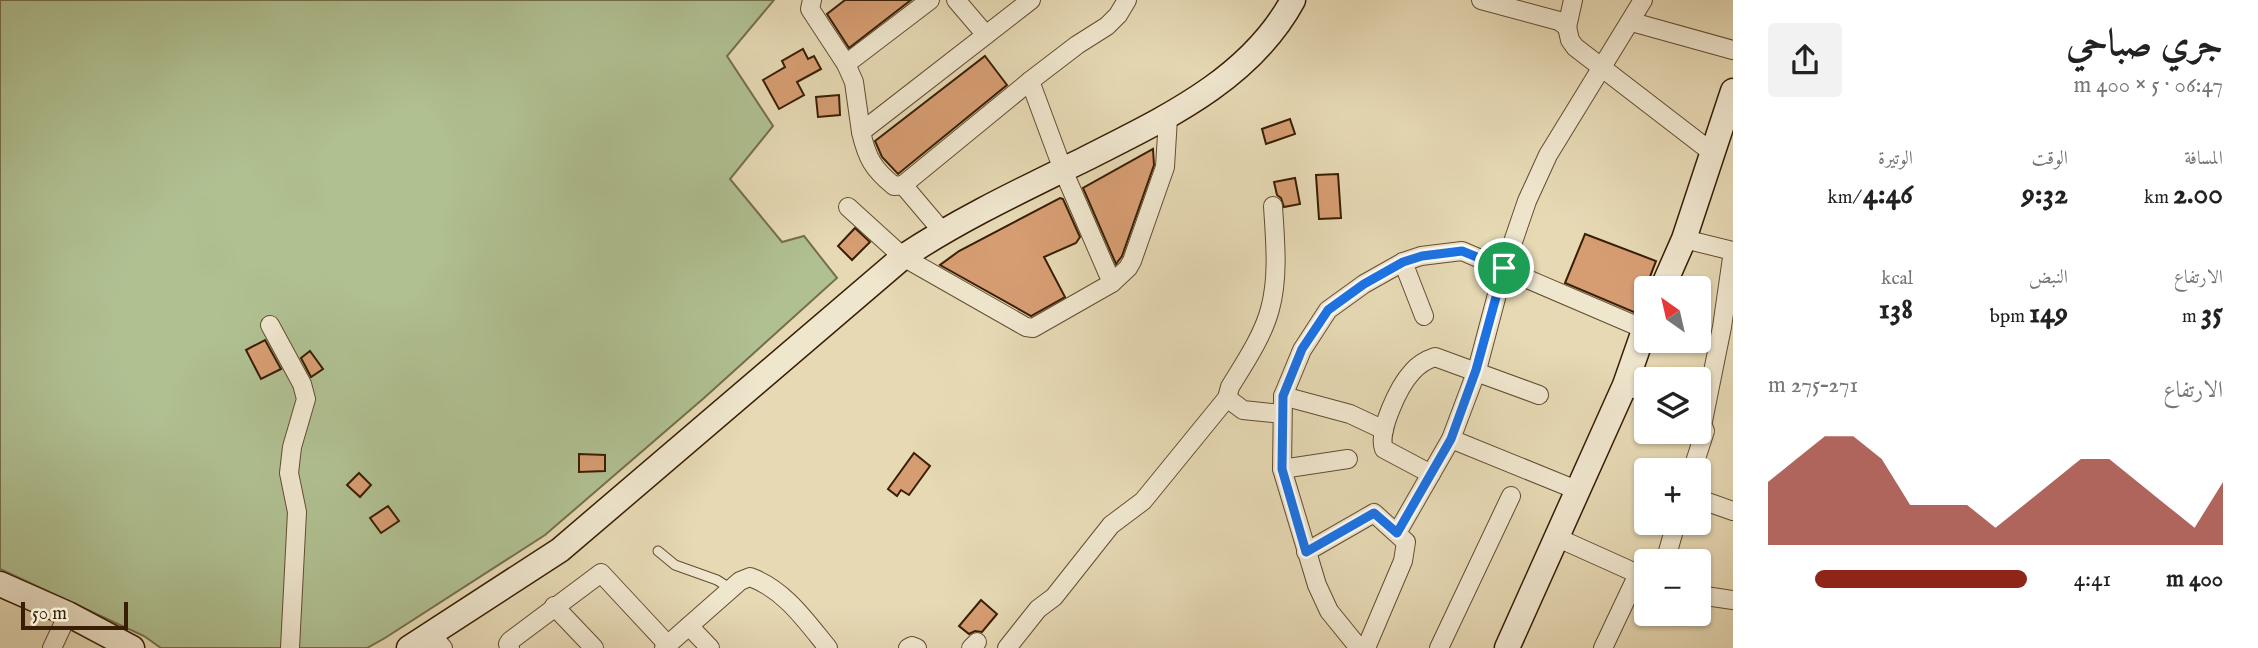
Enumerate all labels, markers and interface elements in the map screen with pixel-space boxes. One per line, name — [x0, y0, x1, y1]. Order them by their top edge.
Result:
text: جري صباحي — [2066, 21, 2223, 69]
button: share — [1768, 23, 1842, 97]
text: 06:47 · 5 × 400 m — [2073, 71, 2223, 100]
text: الوتيرة — [1878, 147, 1913, 171]
text: الوقت — [2032, 147, 2068, 171]
text: المسافة — [2184, 147, 2223, 171]
text: 4:46 — [1863, 176, 1913, 214]
text: 9:32 — [2022, 176, 2068, 214]
text: 2.00 — [2173, 176, 2223, 214]
text: /km — [1828, 186, 1863, 210]
text: km — [2144, 186, 2173, 210]
pin — [1474, 238, 1534, 298]
icon: arrive — [1485, 249, 1523, 287]
text: النبض — [2029, 266, 2068, 290]
text: الارتفاع — [2174, 266, 2223, 290]
text: kcal — [1881, 267, 1913, 291]
north arrow — [1634, 276, 1712, 354]
map controls — [1634, 276, 1711, 626]
text: 138 — [1879, 291, 1913, 329]
text: 149 — [2029, 295, 2068, 333]
text: 35 — [2201, 295, 2223, 333]
text: bpm — [1990, 305, 2029, 329]
text: m — [2182, 305, 2201, 329]
button: layers — [1634, 367, 1711, 444]
text: 271–275 m — [1768, 371, 1858, 400]
text: الارتفاع — [2163, 376, 2223, 405]
button: + — [1634, 458, 1711, 535]
button: − — [1634, 549, 1711, 626]
text: 4:41 — [2074, 565, 2111, 594]
text: 400 m — [2166, 565, 2223, 594]
scale bar — [21, 599, 128, 631]
text: 50 m — [32, 602, 67, 626]

